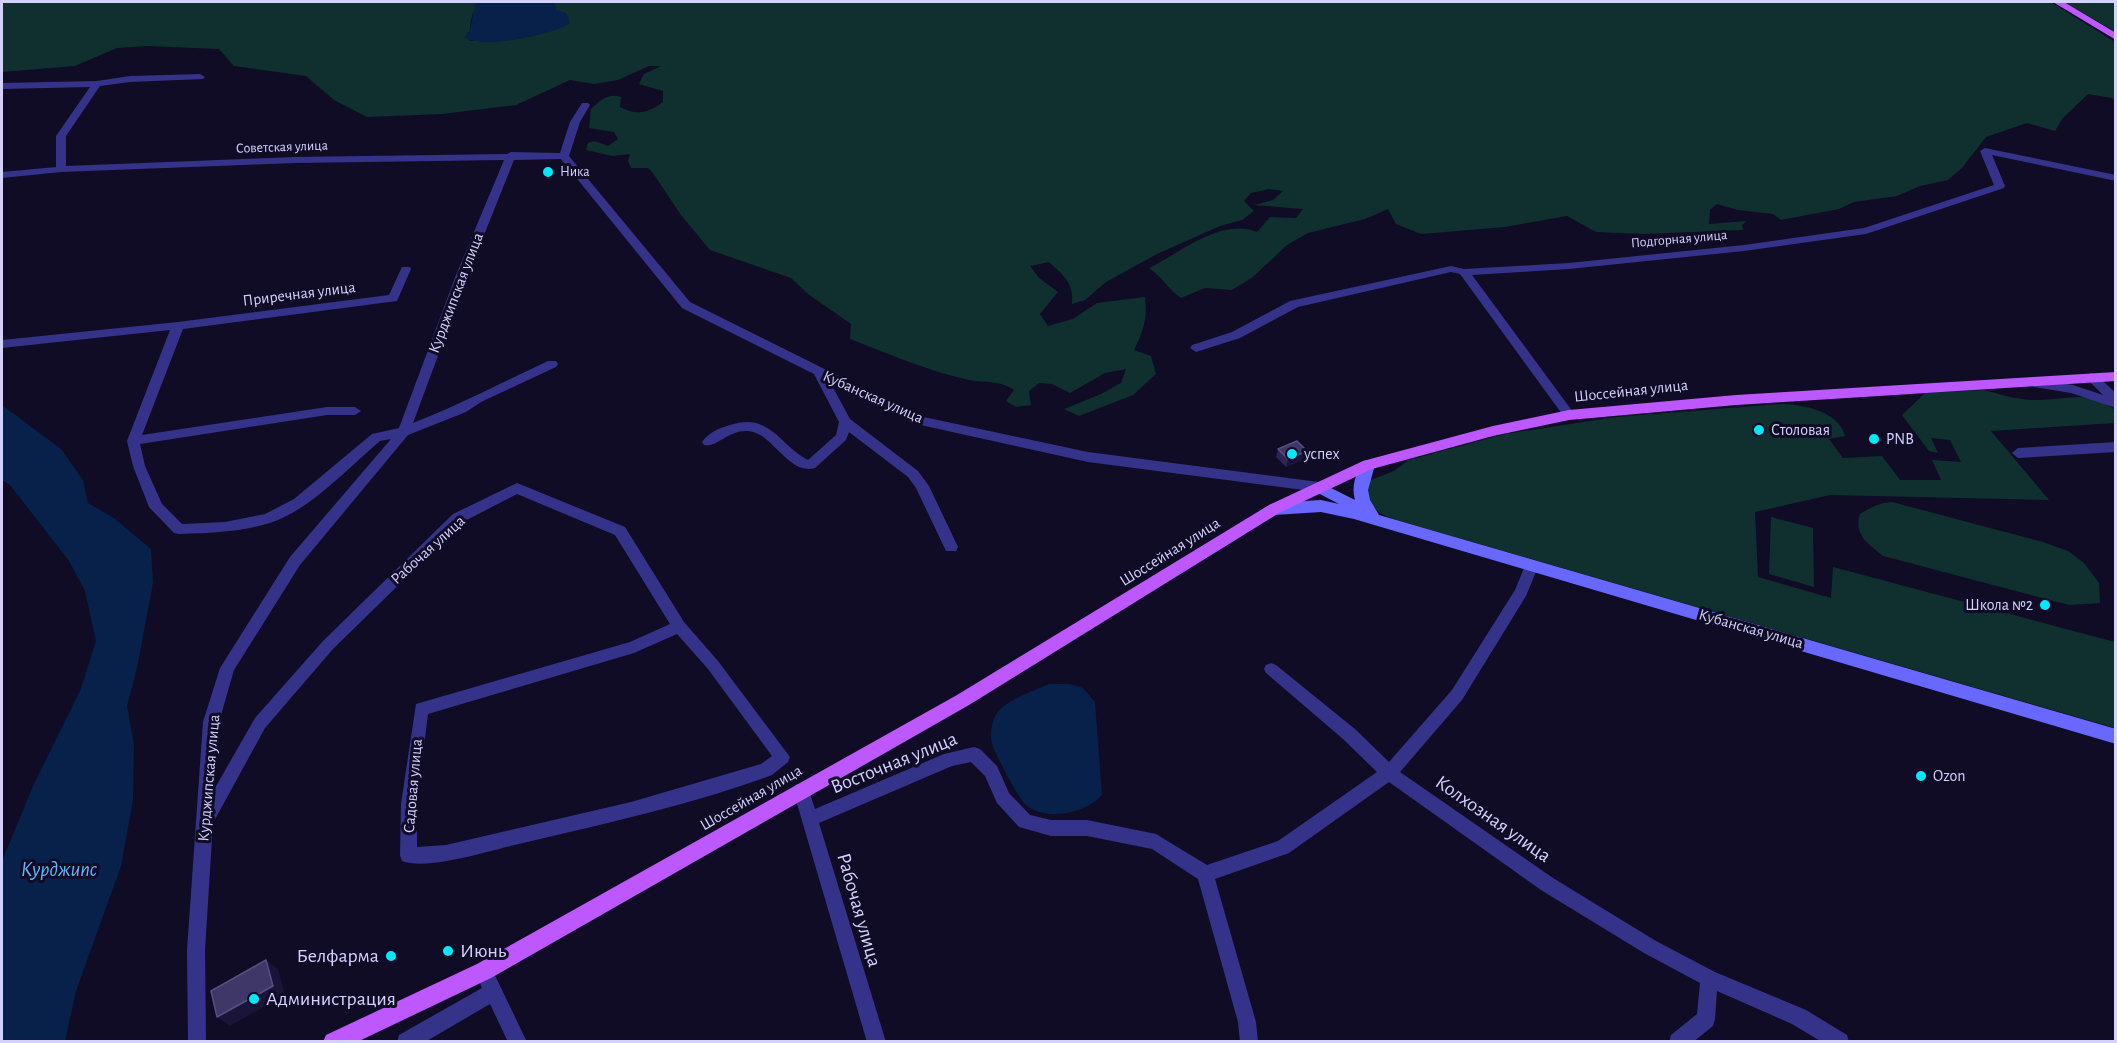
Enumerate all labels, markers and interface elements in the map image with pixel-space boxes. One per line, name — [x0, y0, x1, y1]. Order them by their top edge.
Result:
street label: Советская улица — [236, 137, 328, 157]
place label: Ника — [560, 164, 590, 180]
marker: Ника — [541, 165, 555, 179]
street label: Подгорная улица — [1630, 226, 1728, 252]
street label: Курджипская улица — [424, 230, 488, 356]
street label: Приречная улица — [241, 278, 357, 310]
street label: Кубанская улица — [820, 366, 926, 428]
street label: Шоссейная улица — [1573, 375, 1689, 407]
place label: Столовая — [1771, 420, 1830, 440]
marker: Столовая — [1752, 423, 1766, 437]
place label: PNB — [1886, 429, 1914, 449]
marker: PNB — [1867, 432, 1881, 446]
place label: успех — [1304, 444, 1340, 464]
marker: успех — [1285, 447, 1299, 461]
street label: Рабочая улица — [387, 512, 469, 588]
street label: Шоссейная улица — [1116, 513, 1224, 591]
place label: Школа №2 — [1965, 595, 2033, 615]
marker: Школа №2 — [2038, 598, 2052, 612]
street label: Кубанская улица — [1696, 605, 1806, 653]
street label: Курджипская улица — [194, 714, 224, 842]
street label: Восточная улица — [827, 727, 961, 799]
street label: Садовая улица — [399, 738, 427, 834]
street label: Шоссейная улица — [696, 761, 806, 835]
place label: Ozon — [1933, 766, 1965, 786]
marker: Ozon — [1914, 769, 1928, 783]
street label: Колхозная улица — [1430, 770, 1556, 868]
street label: Рабочая улица — [831, 850, 887, 970]
water label: Курджипс — [21, 857, 97, 883]
place label: Июнь — [460, 939, 506, 963]
place label: Белфарма — [296, 944, 379, 968]
marker: Июнь — [441, 944, 455, 958]
marker: Белфарма — [384, 949, 398, 963]
place label: Администрация — [266, 987, 396, 1011]
marker: Администрация — [247, 992, 261, 1006]

